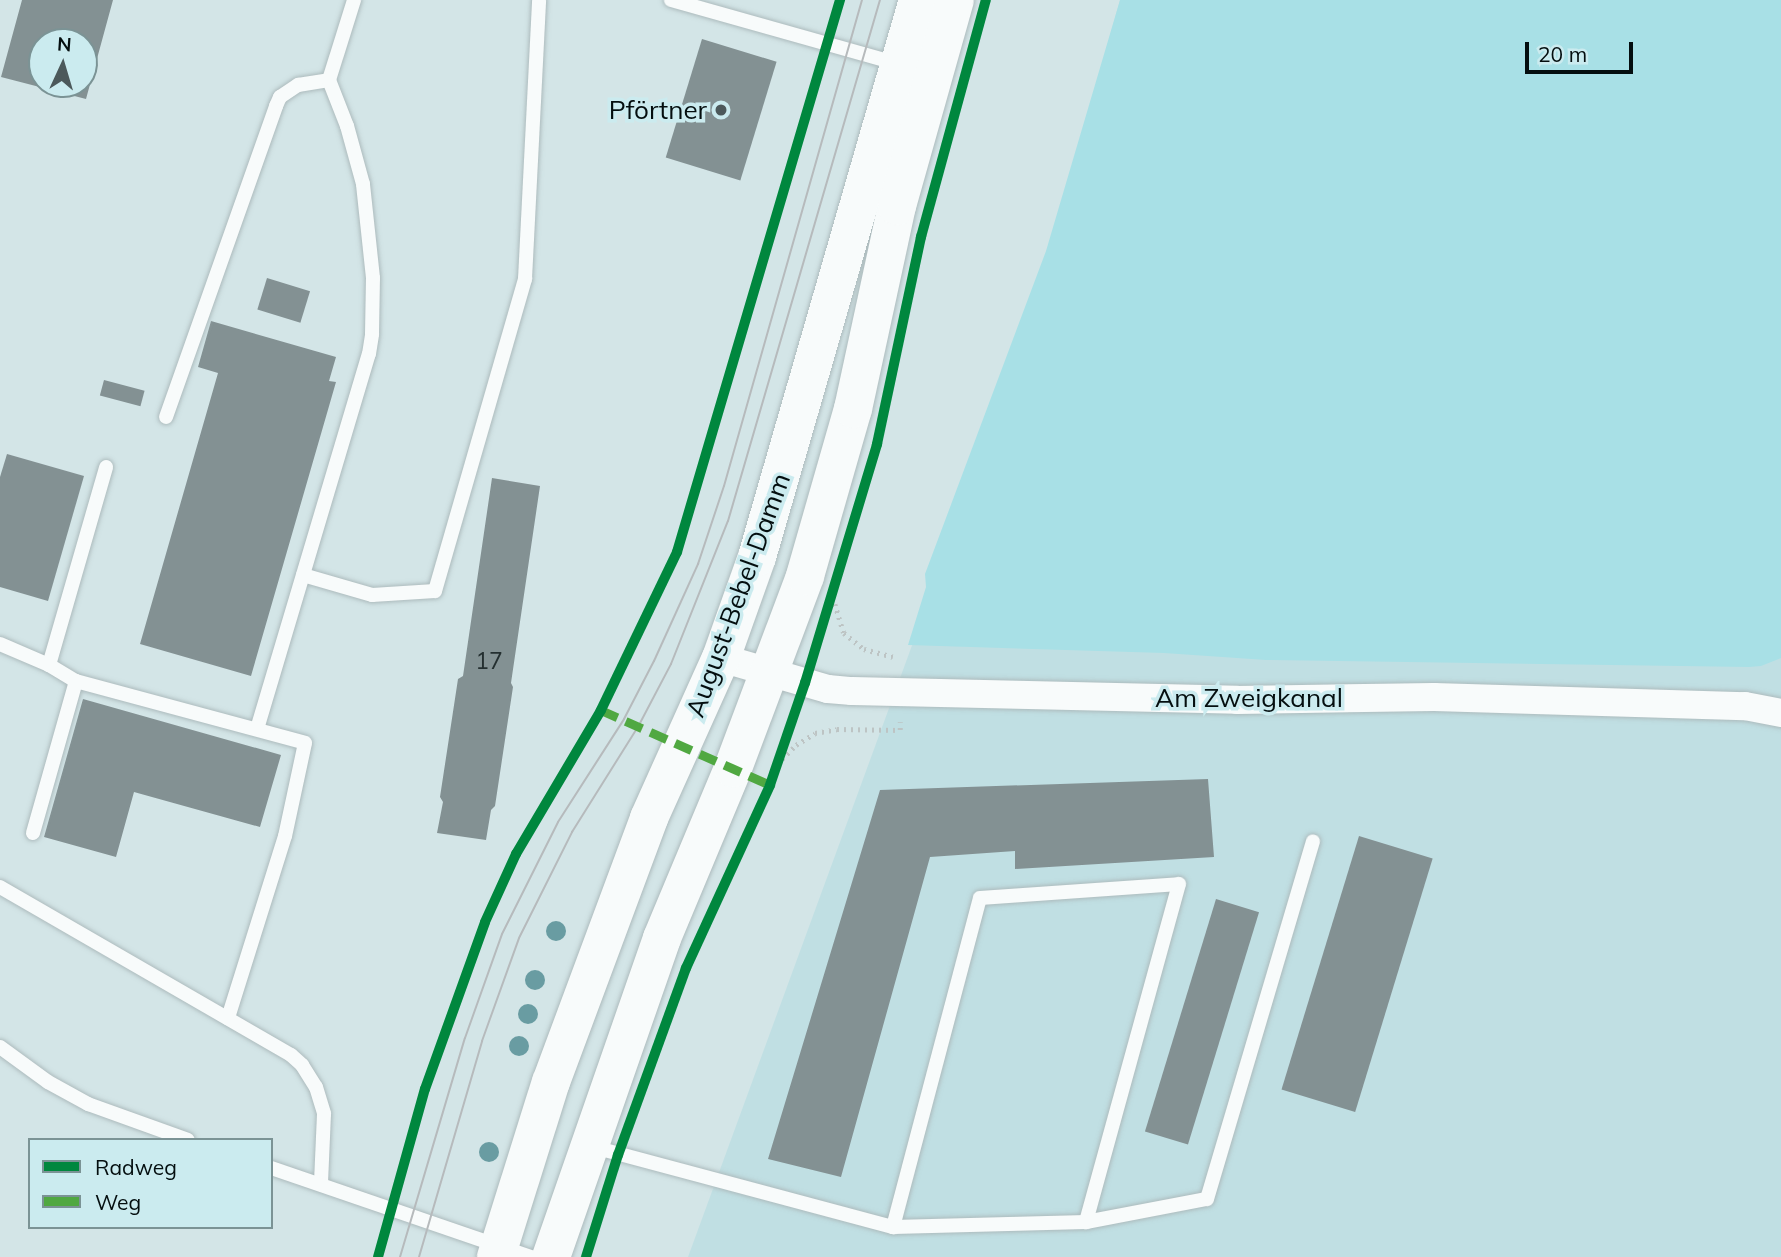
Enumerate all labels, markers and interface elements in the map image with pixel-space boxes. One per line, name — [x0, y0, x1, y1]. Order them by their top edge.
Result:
north arrow — [28, 28, 98, 98]
scale bar — [1529, 28, 1638, 72]
text: N — [56, 32, 72, 57]
text: 20 m — [1538, 41, 1587, 67]
place label: Pförtner — [609, 94, 707, 126]
marker: Pförtner — [713, 102, 729, 118]
street label: August-Bebel-Damm — [679, 469, 797, 721]
house number: 17 — [475, 647, 503, 675]
street label: Am Zweigkanal — [1155, 682, 1343, 714]
legend — [28, 1138, 273, 1229]
text: Radweg — [95, 1154, 177, 1180]
text: Weg — [95, 1189, 141, 1215]

